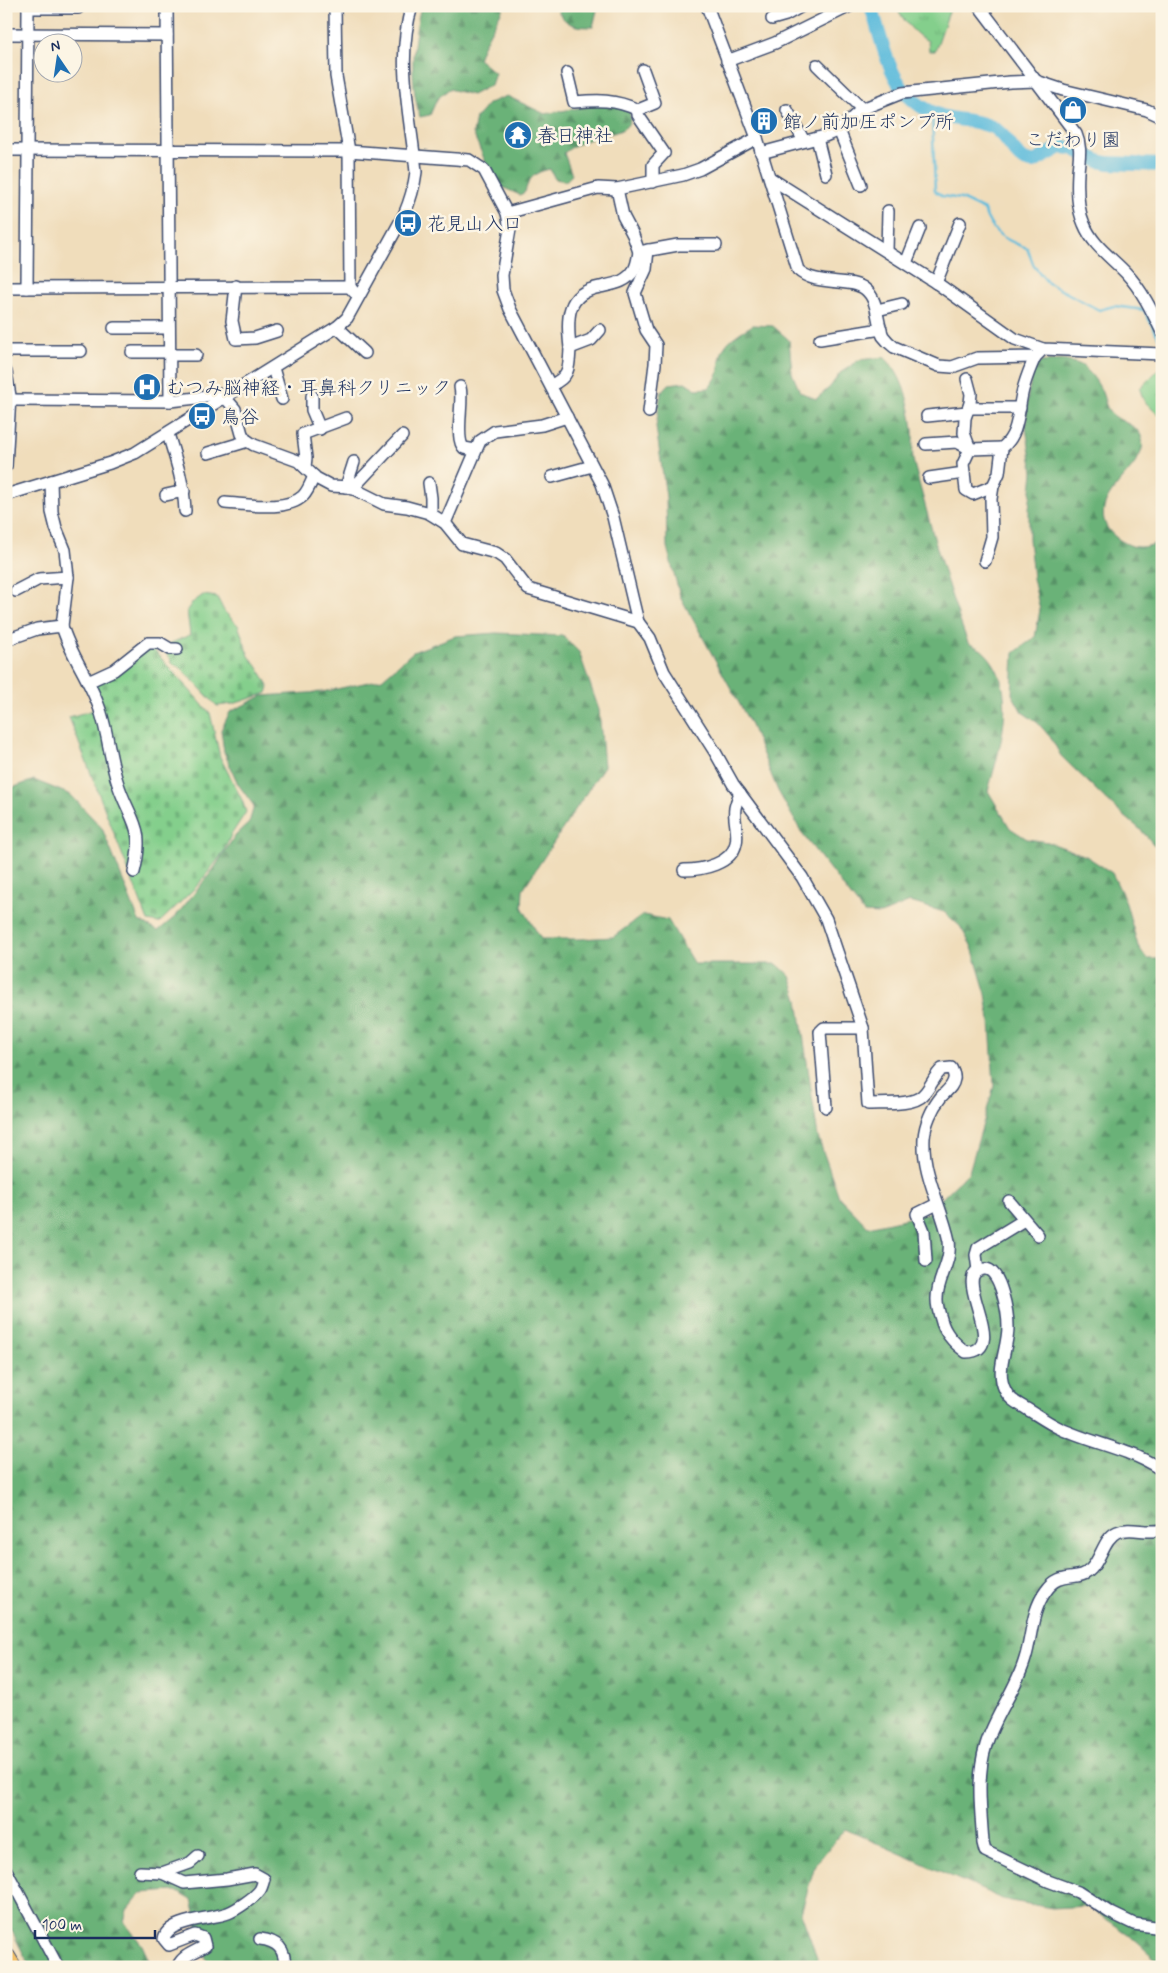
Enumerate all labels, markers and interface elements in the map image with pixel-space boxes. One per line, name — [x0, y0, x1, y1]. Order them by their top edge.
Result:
north arrow — [32, 32, 82, 82]
text: N — [49, 36, 62, 56]
shop icon: こだわり園 — [1058, 95, 1088, 125]
building icon: 館ノ前加圧ポンプ所 — [749, 106, 779, 136]
place label: 館ノ前加圧ポンプ所 — [783, 110, 954, 135]
temple icon: 春日神社 — [503, 120, 533, 150]
place label: 春日神社 — [537, 124, 613, 149]
place label: こだわり園 — [1025, 128, 1121, 153]
bus stop icon: 花見山入口 — [393, 208, 423, 238]
place label: 花見山入口 — [427, 212, 522, 237]
hospital icon: むつみ脳神経・耳鼻科クリニック — [132, 372, 162, 402]
place label: むつみ脳神経・耳鼻科クリニック — [166, 376, 451, 401]
bus stop icon: 鳥谷 — [187, 401, 217, 431]
place label: 鳥谷 — [221, 405, 259, 430]
scale bar — [35, 1908, 155, 1940]
text: 100 m — [42, 1916, 82, 1936]

